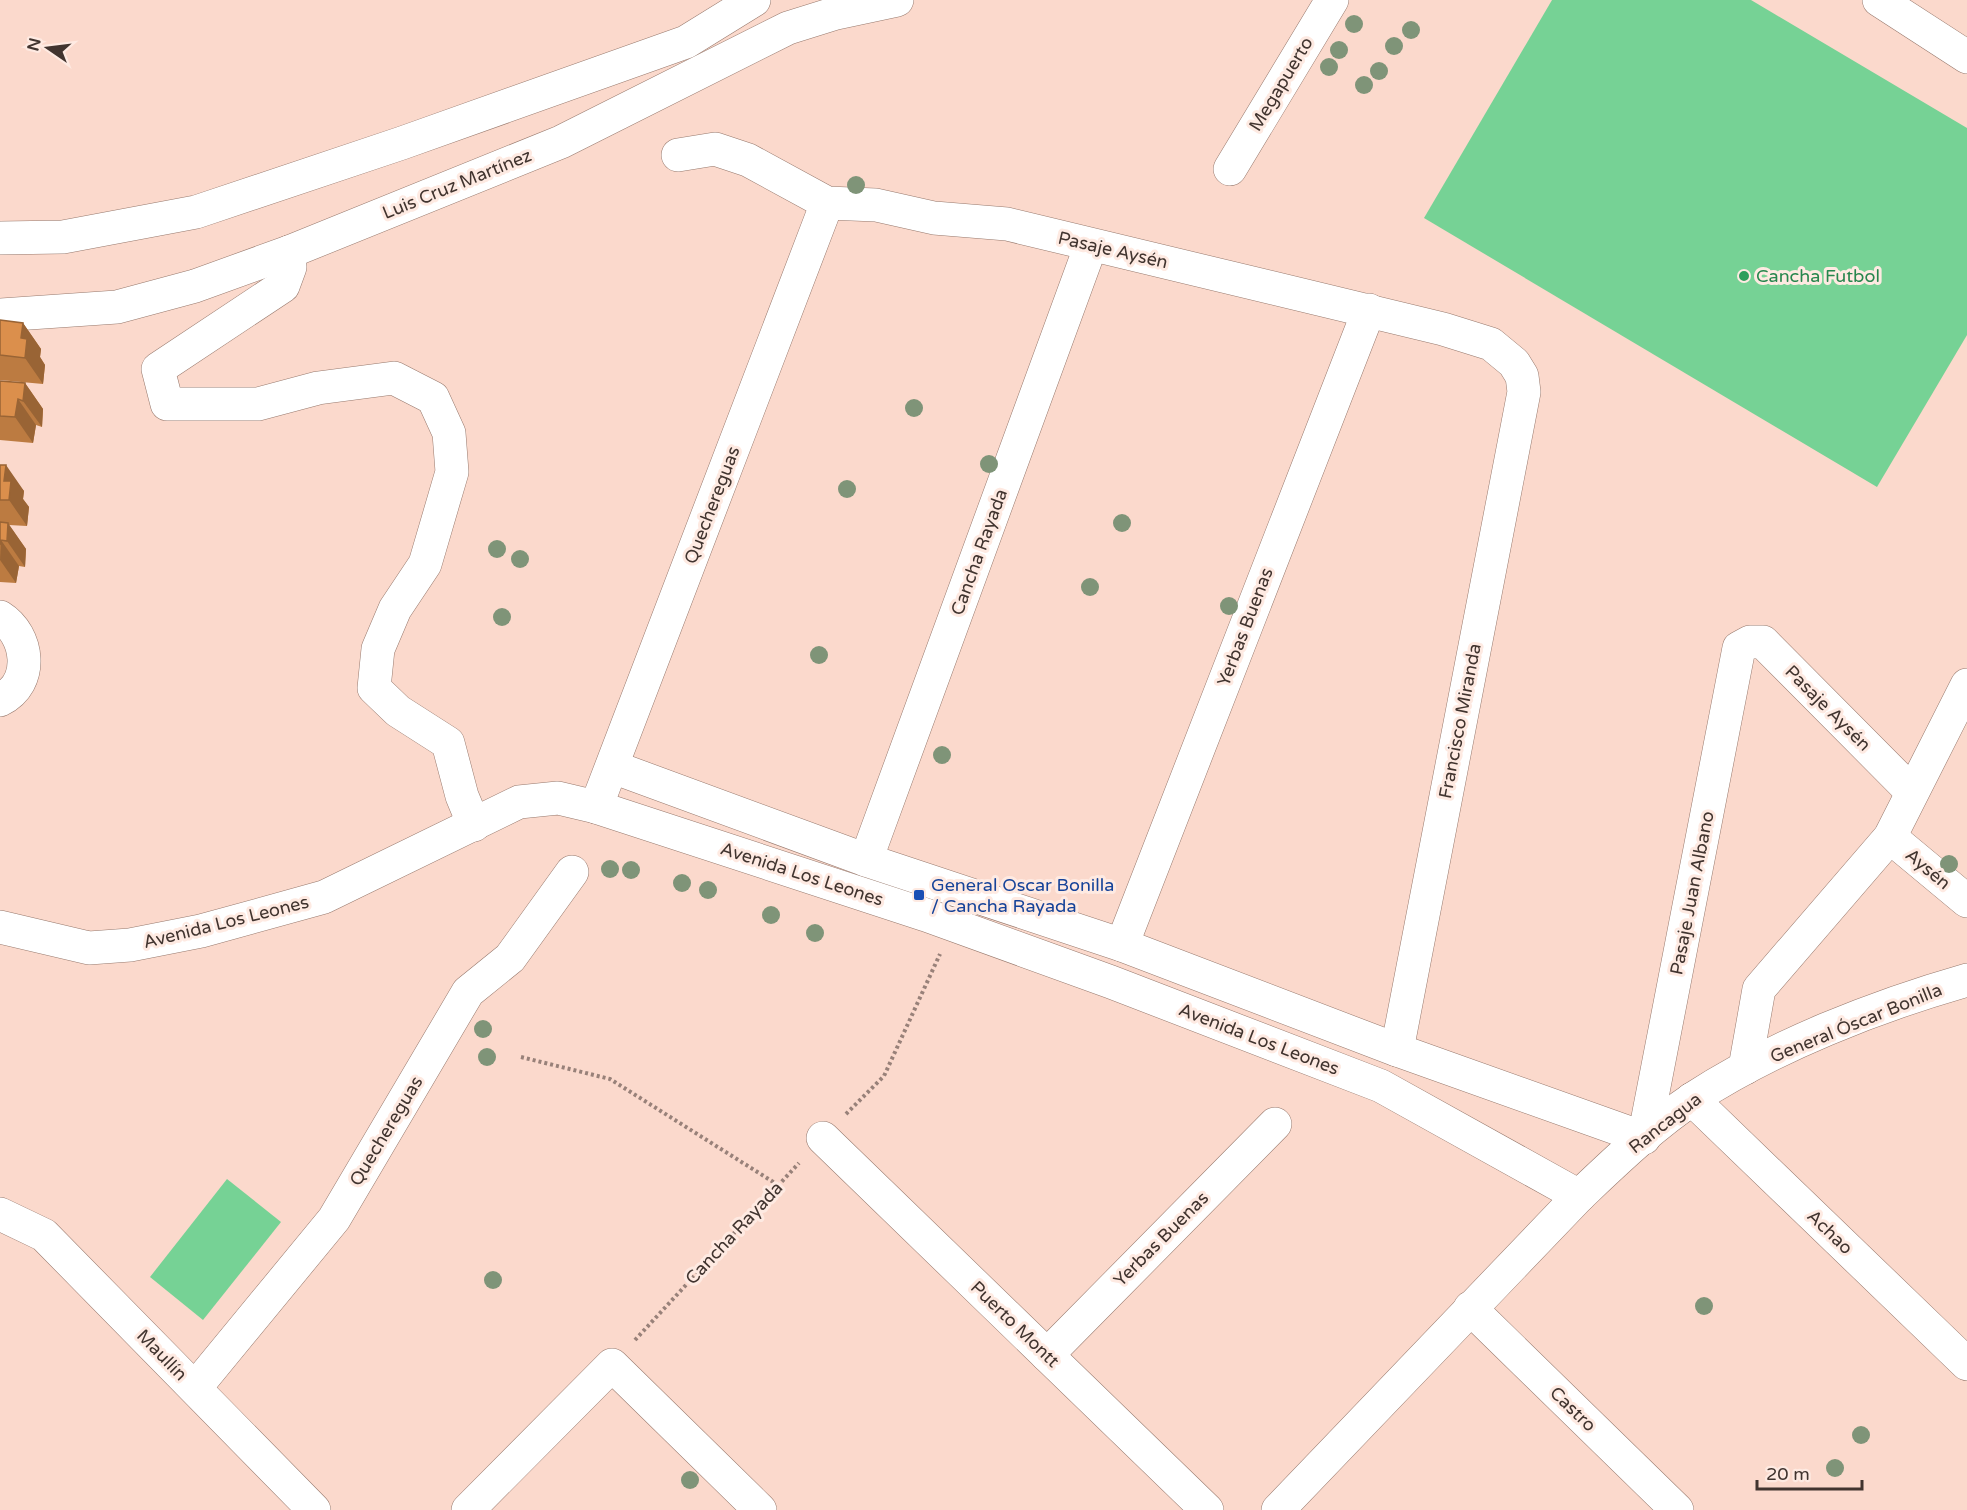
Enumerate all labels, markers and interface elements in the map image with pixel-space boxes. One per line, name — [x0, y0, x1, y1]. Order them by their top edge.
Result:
north arrow — [18, 18, 78, 78]
street label: Megapuerto — [1244, 33, 1318, 135]
text: N — [23, 36, 46, 53]
street label: Luis Cruz Martínez — [379, 144, 535, 224]
street label: Pasaje Aysén — [1056, 227, 1170, 273]
place label: Cancha Futbol — [1756, 265, 1880, 287]
marker: Cancha Futbol — [1737, 269, 1751, 283]
street label: Quechereguas — [679, 443, 745, 567]
street label: Cancha Rayada — [946, 486, 1012, 618]
street label: Yerbas Buenas — [1212, 565, 1278, 689]
street label: Francisco Miranda — [1434, 642, 1486, 800]
street label: Pasaje Aysén — [1781, 661, 1875, 755]
street label: Pasaje Juan Albano — [1665, 809, 1719, 977]
street label: Avenida Los Leones — [718, 837, 886, 911]
street label: Aysén — [1901, 844, 1955, 894]
place label: General Oscar Bonilla / Cancha Rayada — [931, 874, 1114, 917]
marker: General Oscar Bonilla / Cancha Rayada — [912, 888, 926, 902]
street label: Avenida Los Leones — [141, 891, 311, 953]
street label: General Óscar Bonilla — [1767, 978, 1945, 1068]
street label: Avenida Los Leones — [1176, 998, 1342, 1080]
street label: Quechereguas — [345, 1072, 427, 1190]
street label: Rancagua — [1624, 1088, 1706, 1158]
street label: Cancha Rayada — [681, 1177, 787, 1289]
street label: Yerbas Buenas — [1109, 1187, 1213, 1291]
street label: Achao — [1803, 1205, 1857, 1259]
street label: Puerto Montt — [966, 1276, 1064, 1372]
street label: Maullín — [132, 1325, 192, 1385]
street label: Castro — [1545, 1382, 1601, 1436]
scale bar — [1757, 1453, 1862, 1491]
text: 20 m — [1766, 1463, 1810, 1485]

